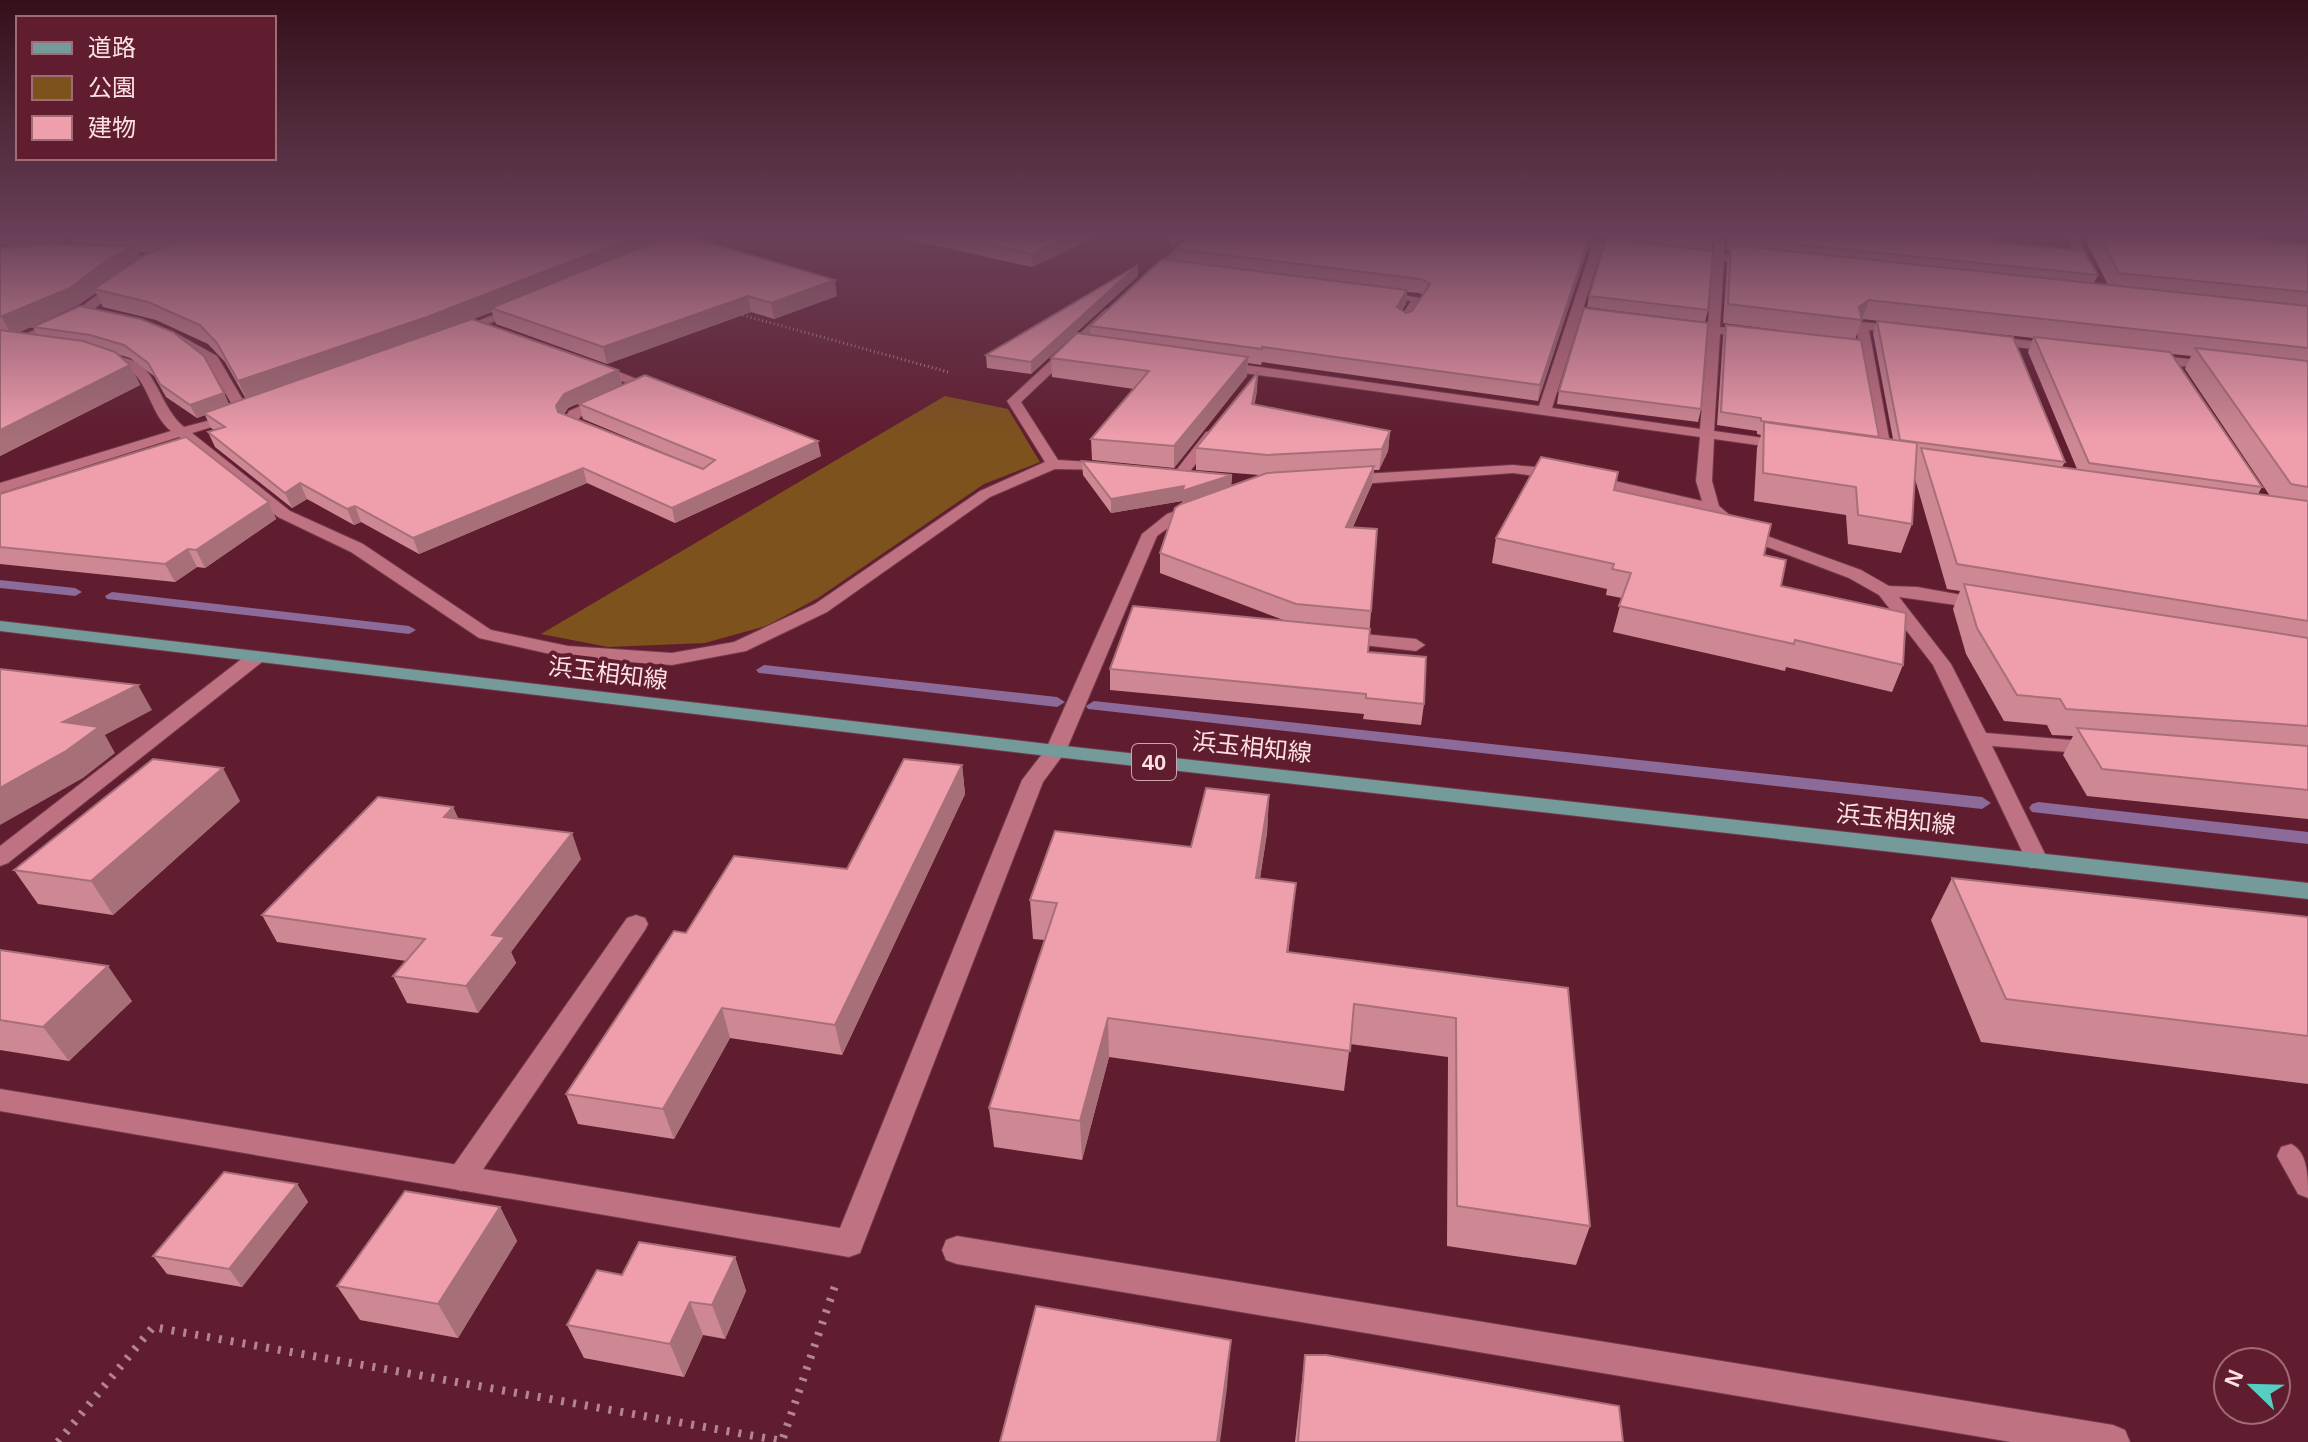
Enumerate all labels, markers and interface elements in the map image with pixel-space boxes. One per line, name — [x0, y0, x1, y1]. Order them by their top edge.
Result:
legend — [16, 16, 276, 160]
text: 道路 — [88, 34, 136, 61]
text: 公園 — [88, 74, 136, 101]
text: 建物 — [88, 114, 136, 141]
street label: 浜玉相知線 — [547, 652, 669, 694]
street label: 浜玉相知線 — [1191, 727, 1313, 767]
road number: 40 — [1132, 744, 1176, 780]
street label: 浜玉相知線 — [1835, 799, 1957, 839]
north arrow — [2212, 1346, 2292, 1426]
text: N — [2219, 1366, 2249, 1391]

